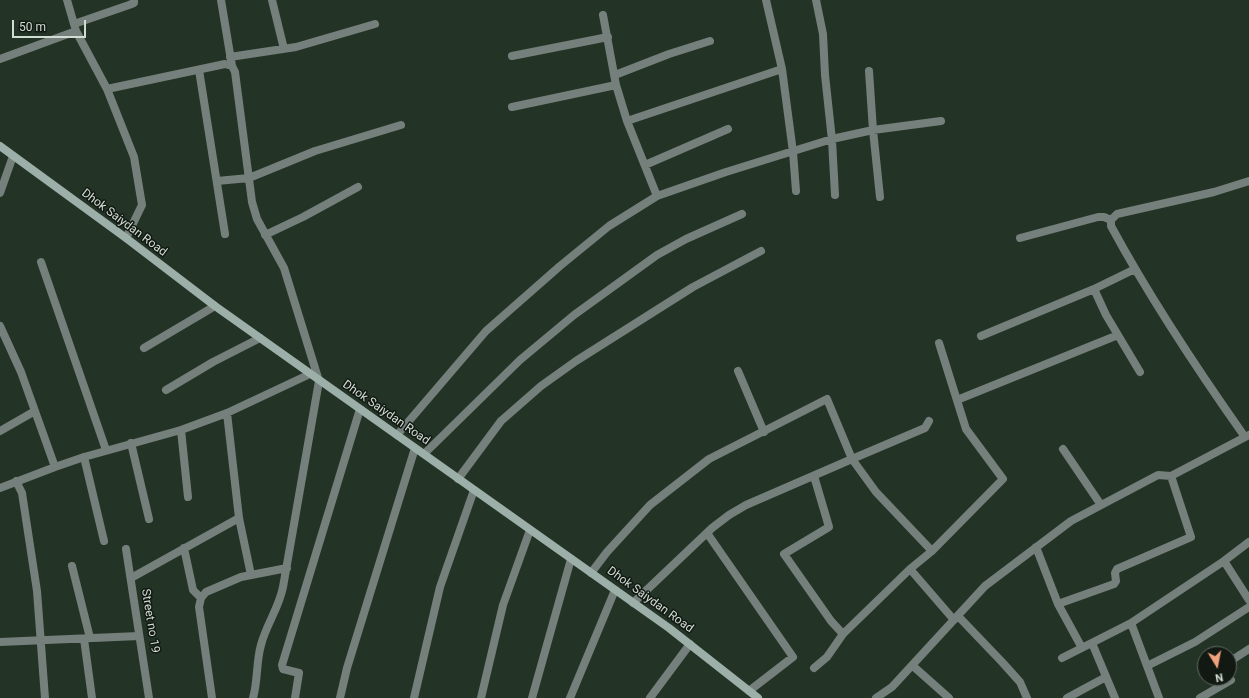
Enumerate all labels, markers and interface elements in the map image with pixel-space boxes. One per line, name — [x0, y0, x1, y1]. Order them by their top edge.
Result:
scale bar — [14, 12, 88, 38]
text: 50 m — [19, 20, 46, 34]
street label: Dhok Saiydan Road — [79, 186, 169, 260]
street label: Dhok Saiydan Road — [340, 378, 432, 448]
street label: Dhok Saiydan Road — [604, 564, 696, 636]
street label: Street no 19 — [138, 588, 162, 654]
north arrow — [1197, 646, 1237, 686]
text: N — [1214, 670, 1224, 684]

